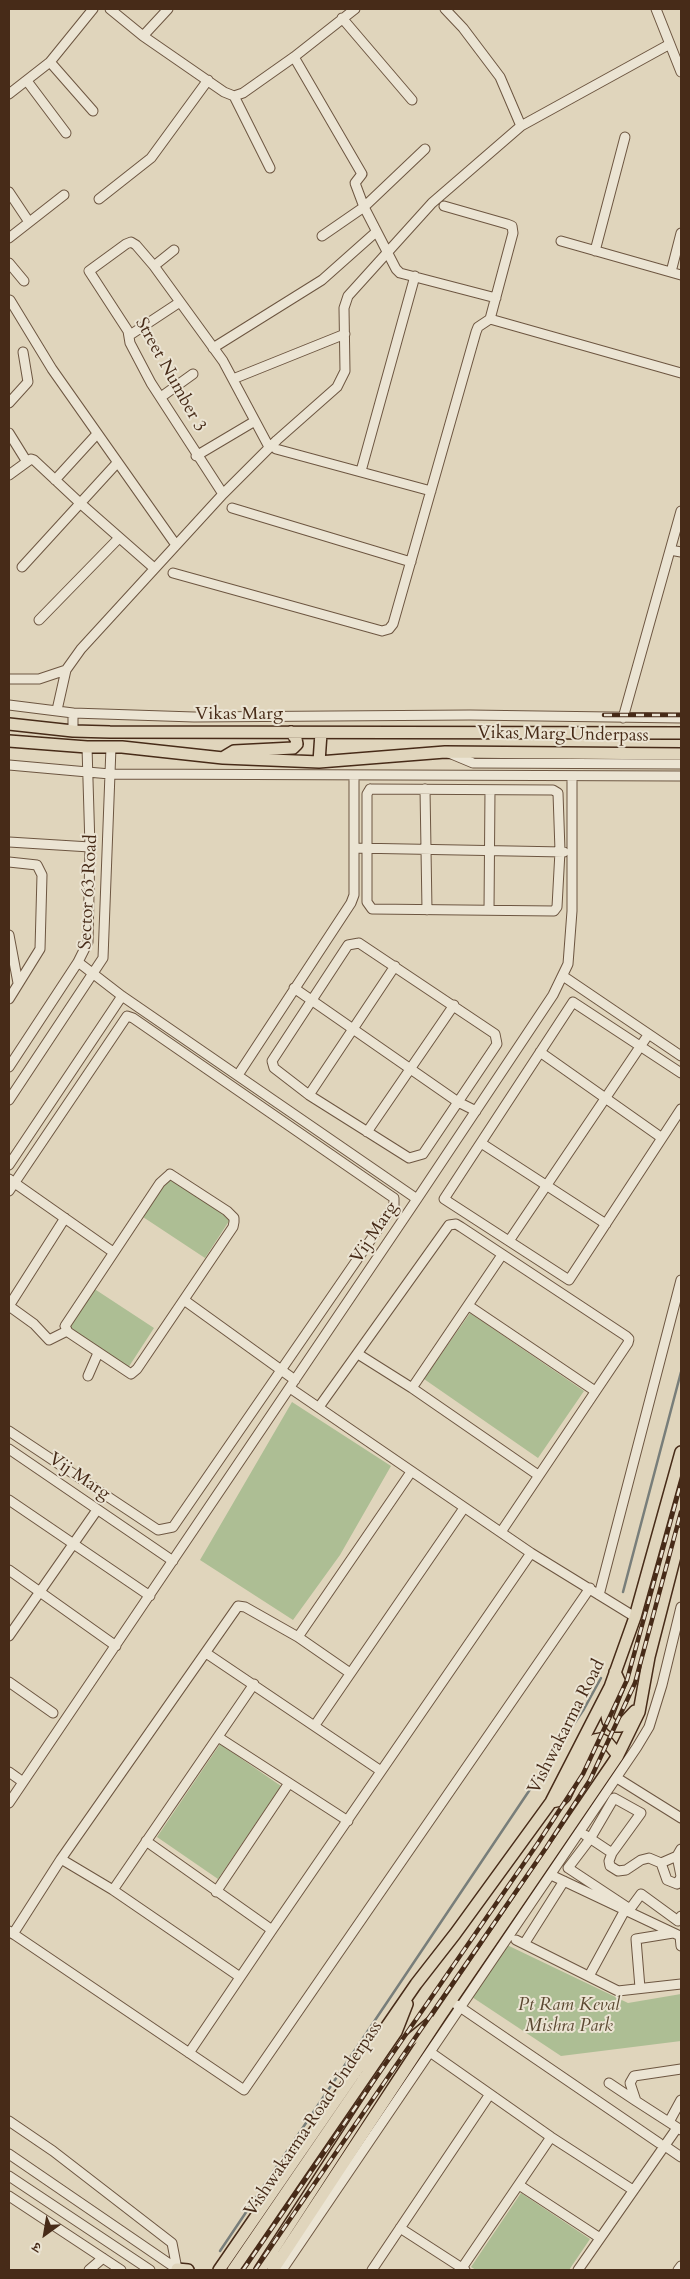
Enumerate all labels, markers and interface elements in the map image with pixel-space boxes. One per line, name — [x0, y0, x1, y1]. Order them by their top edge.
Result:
street label: Street Number 3 — [130, 314, 210, 436]
street label: Vikas Marg — [195, 704, 283, 726]
street label: Vikas Marg Underpass — [477, 723, 649, 747]
street label: Sector 63 Road — [75, 834, 103, 950]
street label: Vij Marg — [347, 1198, 403, 1268]
street label: Vij Marg — [44, 1449, 114, 1505]
street label: Vishwakarma Road — [524, 1656, 610, 1798]
park label: Pt Ram Keval Mishra Park — [518, 1995, 620, 2038]
street label: Vishwakarma Road Underpass — [240, 2017, 388, 2221]
north arrow — [20, 2209, 70, 2259]
text: उ — [29, 2237, 45, 2257]

